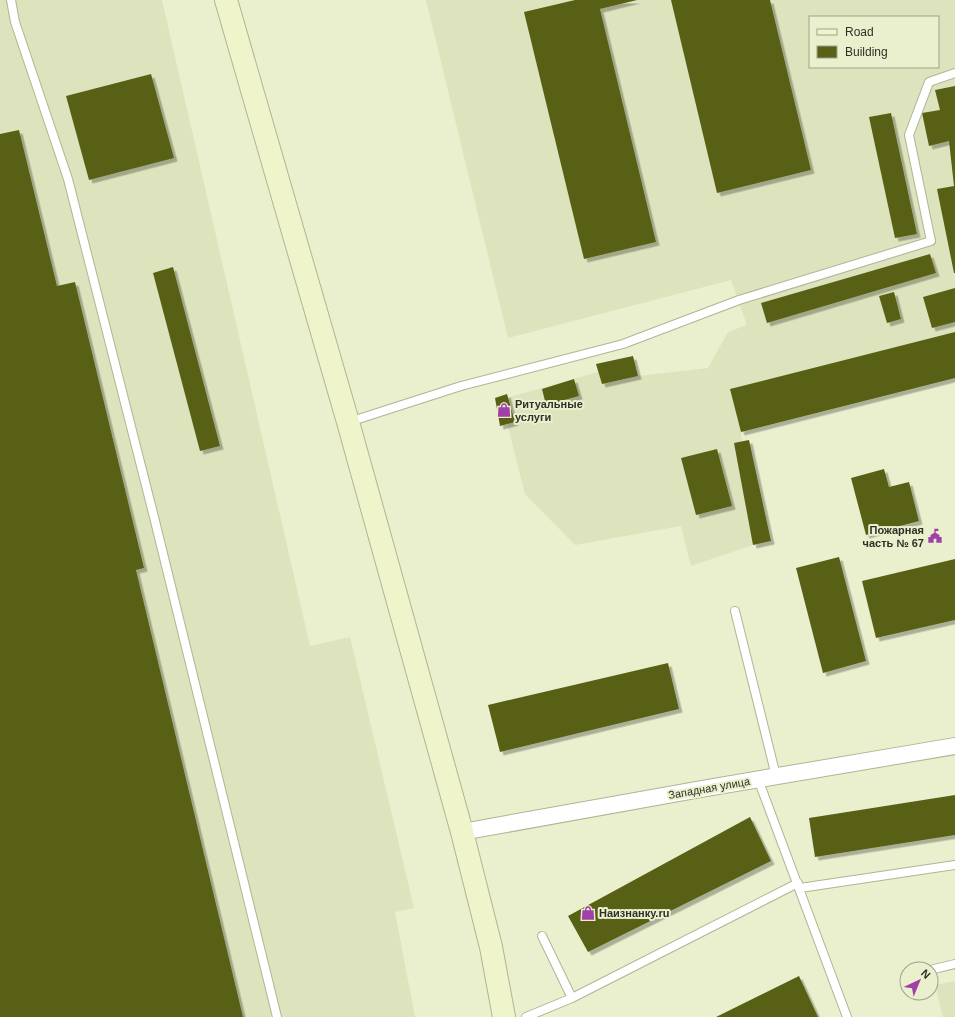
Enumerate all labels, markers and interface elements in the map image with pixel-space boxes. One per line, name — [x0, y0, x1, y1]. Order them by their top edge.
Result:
legend — [809, 16, 939, 68]
text: Road — [845, 25, 874, 39]
text: Building — [845, 45, 888, 59]
place label: Ритуальные услуги — [515, 398, 583, 423]
shop icon: Ритуальные услуги — [496, 402, 512, 418]
place label: Пожарная часть № 67 — [863, 524, 924, 549]
public building icon: Пожарная часть № 67 — [927, 528, 943, 544]
street label: Западная улица — [667, 775, 752, 801]
shop icon: Наизнанку.ru — [580, 905, 596, 921]
place label: Наизнанку.ru — [599, 907, 669, 919]
north arrow — [899, 961, 939, 1001]
text: N — [919, 967, 933, 981]

